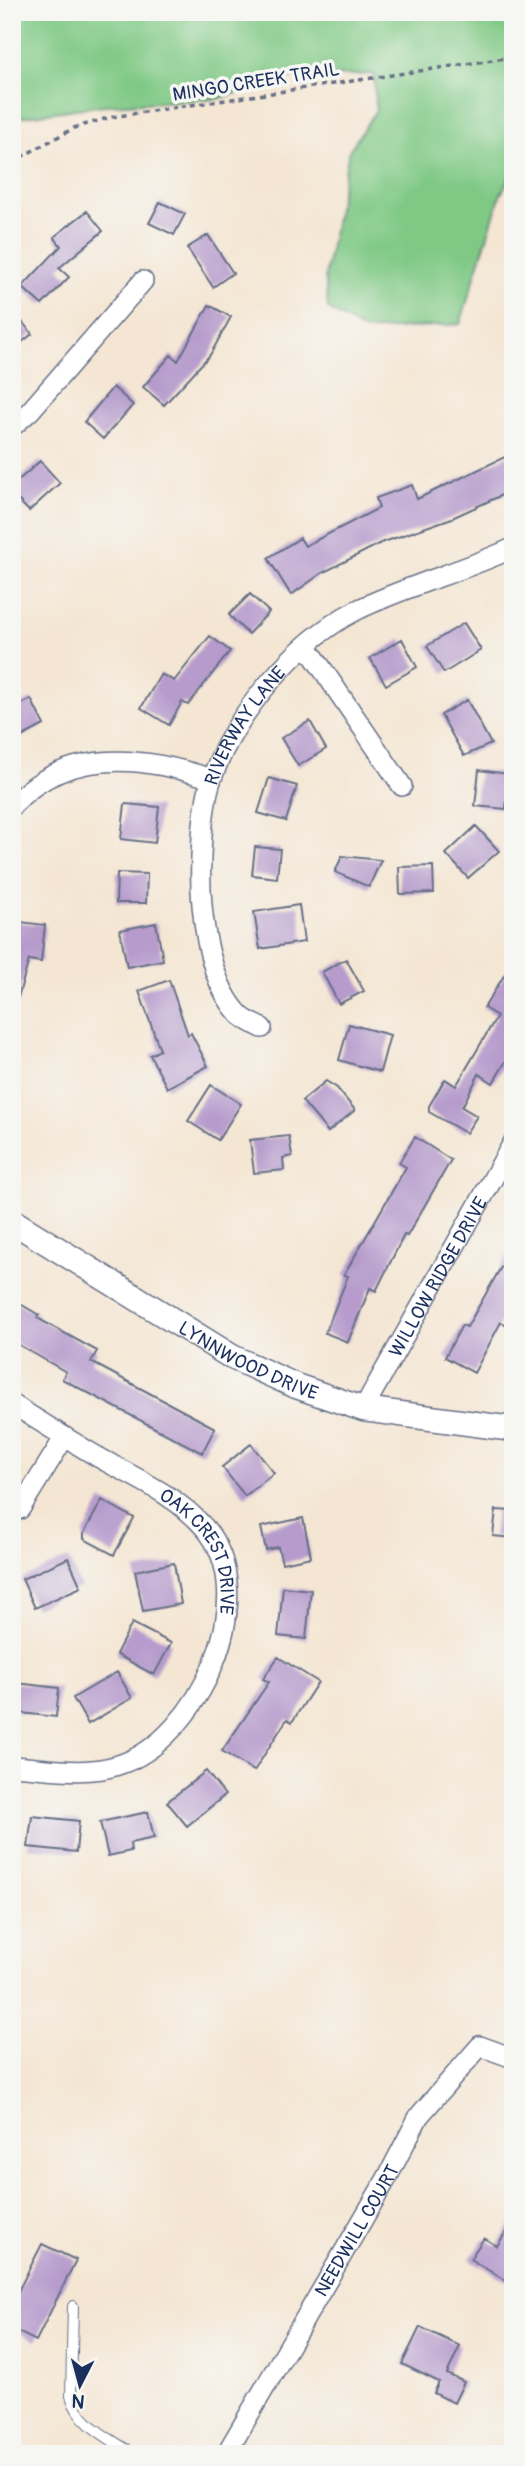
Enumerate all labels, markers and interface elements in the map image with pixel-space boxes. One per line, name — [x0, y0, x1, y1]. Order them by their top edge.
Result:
street label: MINGO CREEK TRAIL — [171, 57, 341, 107]
street label: RIVERWAY LANE — [199, 661, 291, 789]
street label: WILLOW RIDGE DRIVE — [384, 1193, 493, 1361]
street label: LYNNWOOD DRIVE — [174, 1316, 321, 1406]
street label: OAK CREST DRIVE — [155, 1483, 239, 1616]
street label: NEEDWILL COURT — [309, 2161, 405, 2301]
north arrow — [46, 2350, 116, 2420]
text: N — [71, 2388, 86, 2414]

